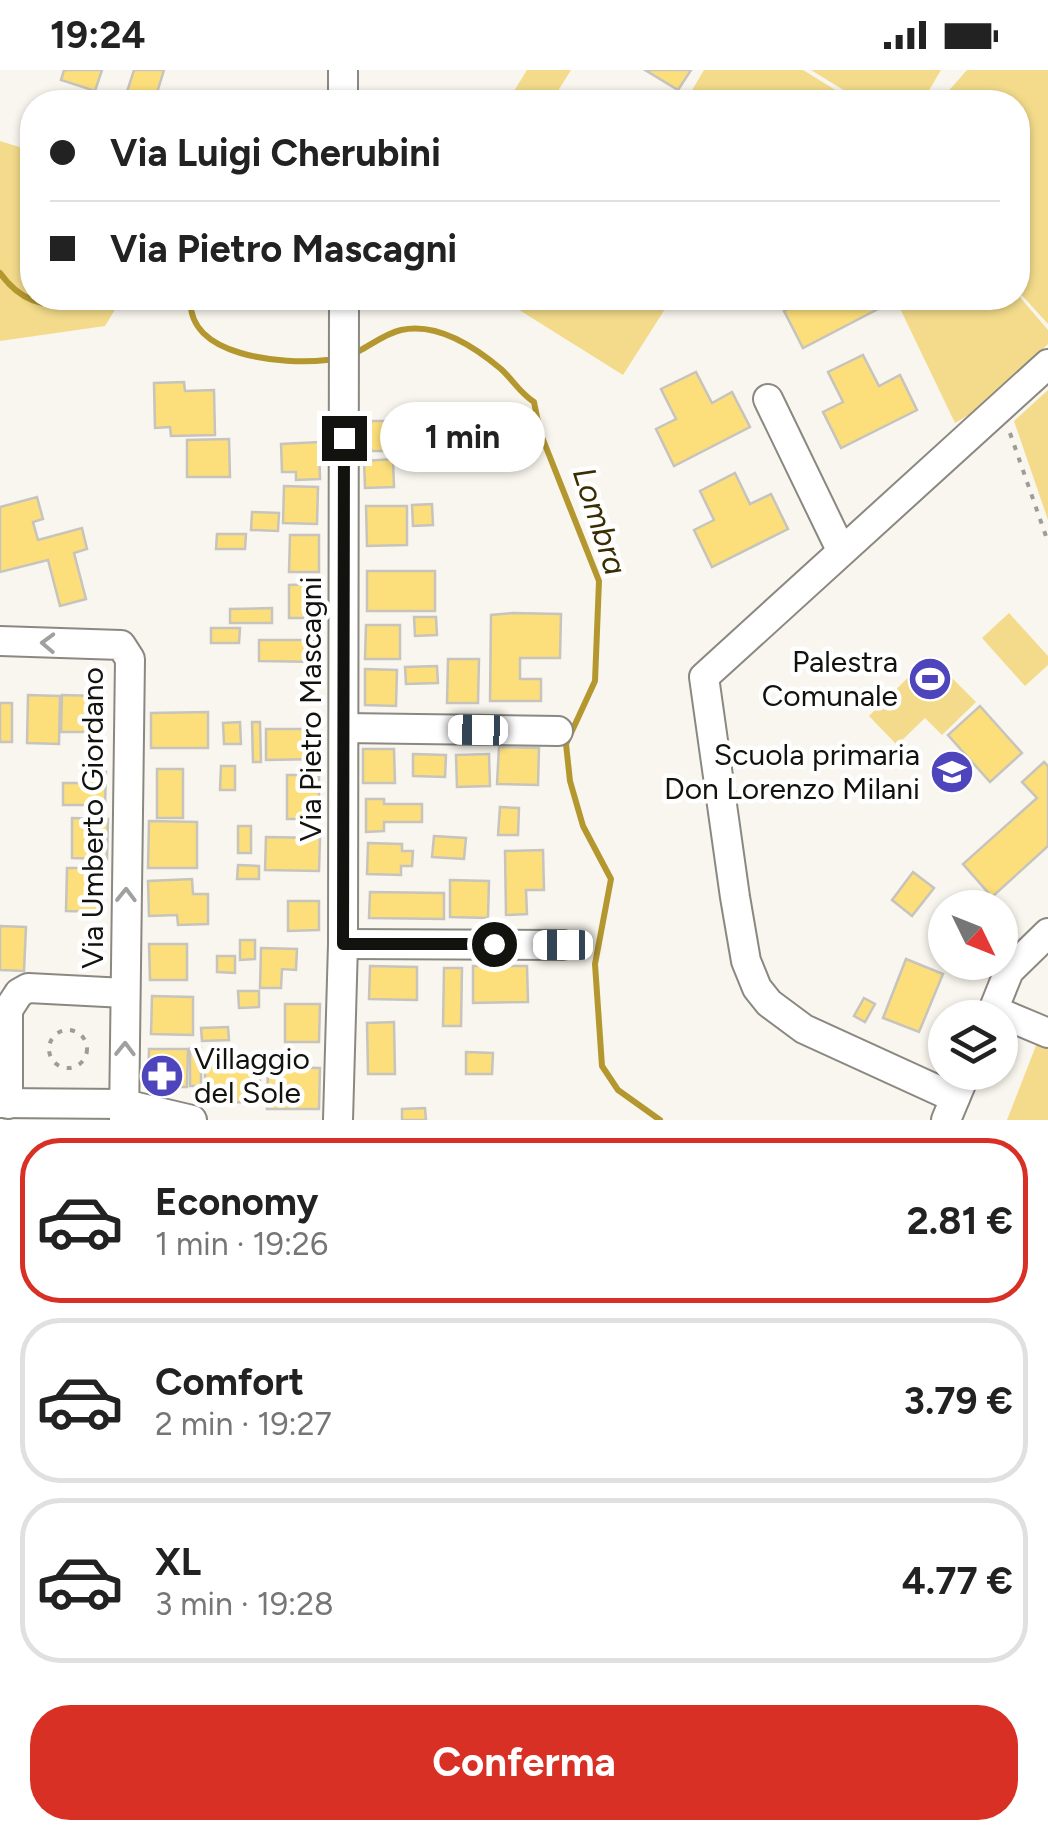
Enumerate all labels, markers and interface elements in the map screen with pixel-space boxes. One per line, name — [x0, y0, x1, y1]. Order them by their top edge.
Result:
text: 19:24 — [50, 12, 146, 58]
text: Via Luigi Cherubini — [110, 130, 441, 176]
text: Via Pietro Mascagni — [110, 226, 457, 272]
callout: 1 min — [379, 403, 544, 473]
route end — [322, 416, 367, 461]
text: 1 min — [425, 418, 500, 456]
water label: Lombra — [565, 462, 635, 580]
street label: Via Pietro Mascagni — [292, 577, 329, 841]
one-way arrow — [40, 633, 56, 654]
place label: Palestra Comunale — [762, 643, 898, 714]
sports icon: Palestra Comunale — [907, 656, 953, 702]
street label: Via Umberto Giordano — [74, 667, 111, 969]
car — [448, 714, 508, 746]
place label: Scuola primaria Don Lorenzo Milani — [664, 736, 920, 807]
school or university icon: Scuola primaria Don Lorenzo Milani — [929, 749, 975, 795]
one-way arrow — [116, 887, 137, 903]
north arrow — [928, 890, 1018, 980]
map controls — [928, 890, 1018, 1090]
route start — [472, 922, 517, 967]
car — [533, 930, 593, 960]
button: layers — [928, 1000, 1018, 1090]
one-way arrow — [114, 1040, 135, 1056]
place label: Villaggio del Sole — [194, 1040, 310, 1111]
pharmacy icon: Villaggio del Sole — [139, 1053, 185, 1099]
icon: car — [35, 1176, 125, 1266]
text: Economy — [155, 1179, 318, 1225]
text: 2.81 € — [907, 1198, 1013, 1244]
text: 1 min · 19:26 — [155, 1225, 328, 1263]
icon: car — [35, 1356, 125, 1446]
text: Comfort — [155, 1359, 304, 1405]
text: 3.79 € — [904, 1378, 1013, 1424]
text: 2 min · 19:27 — [155, 1405, 332, 1443]
icon: car — [35, 1536, 125, 1626]
text: XL — [155, 1539, 201, 1585]
text: 4.77 € — [902, 1558, 1013, 1604]
text: 3 min · 19:28 — [155, 1585, 334, 1623]
button: Conferma — [30, 1705, 1018, 1820]

